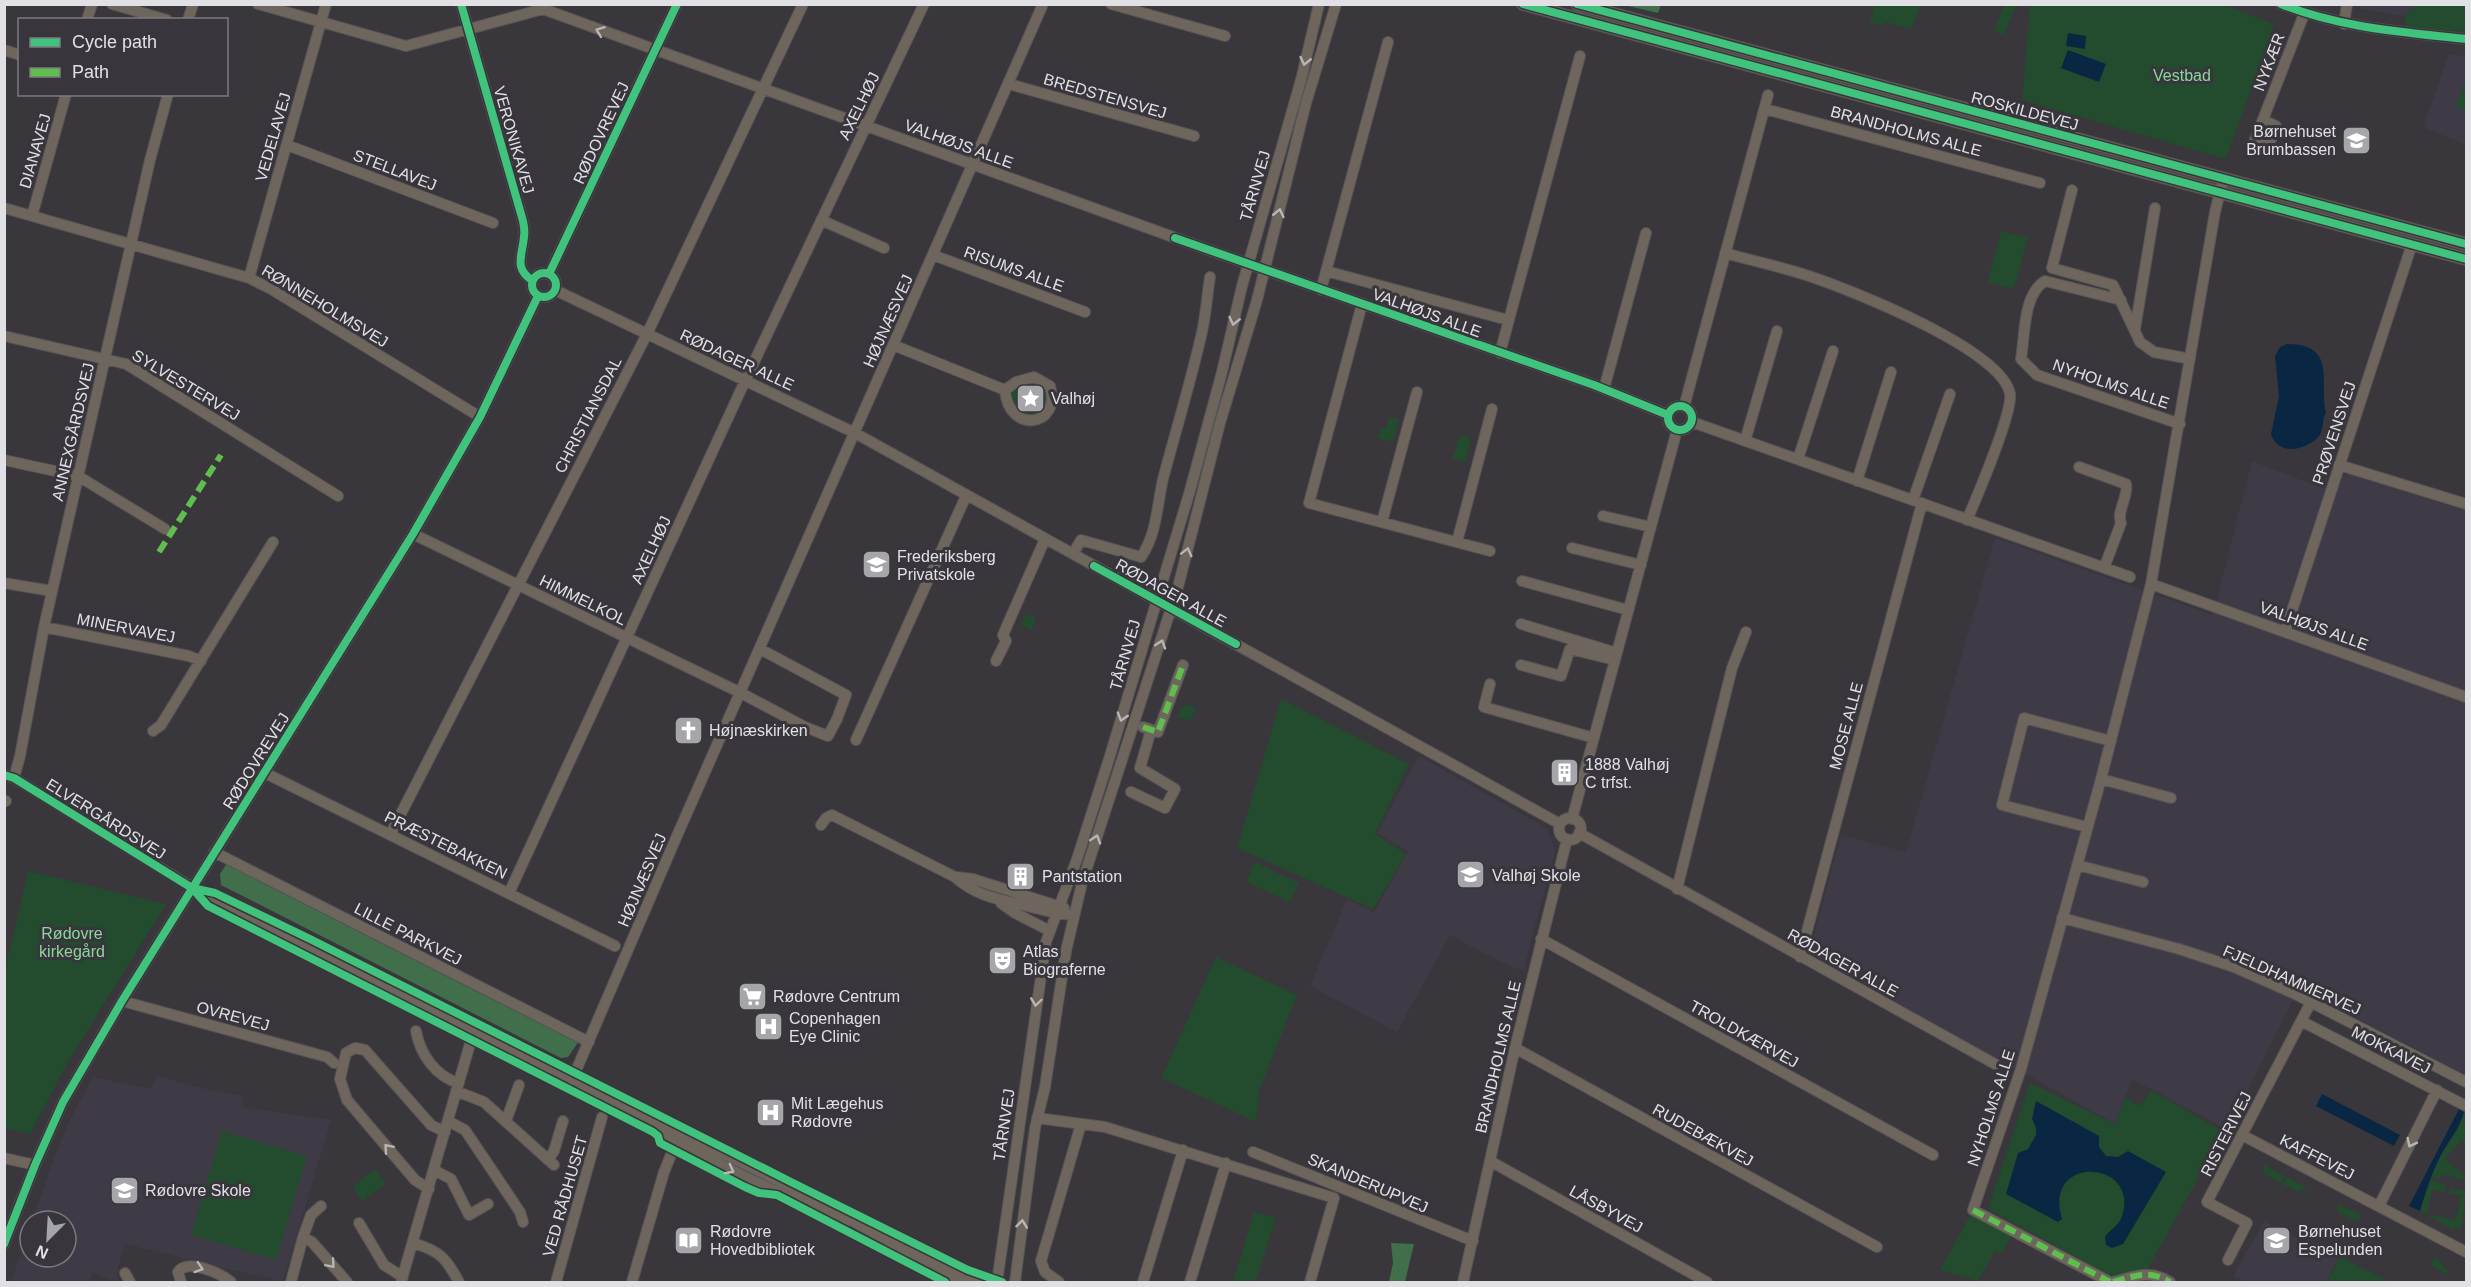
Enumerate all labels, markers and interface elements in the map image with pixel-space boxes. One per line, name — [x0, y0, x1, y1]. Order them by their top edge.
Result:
legend — [18, 18, 228, 96]
one-way arrow — [595, 26, 606, 38]
street label: NYKÆR — [2250, 31, 2288, 93]
text: Cycle path — [72, 32, 157, 52]
one-way arrow — [1300, 56, 1313, 66]
text: Path — [72, 62, 109, 82]
park label: Vestbad — [2153, 67, 2211, 84]
street label: AXELHØJ — [835, 70, 883, 142]
street label: BREDSTENSVEJ — [1042, 70, 1168, 122]
street label: RØDOVREVEJ — [570, 79, 632, 187]
street label: VERONIKAVEJ — [491, 84, 537, 196]
street label: ROSKILDEVEJ — [1970, 89, 2080, 133]
street label: VEDELAVEJ — [252, 91, 294, 183]
street label: BRANDHOLMS ALLE — [1829, 103, 1983, 159]
street label: DIANAVEJ — [16, 112, 54, 190]
street label: VALHØJS ALLE — [902, 116, 1016, 172]
place label: Børnehuset Brumbassen — [2246, 123, 2337, 158]
school or university icon: Børnehuset Brumbassen — [2341, 124, 2373, 156]
street label: STELLAVEJ — [351, 146, 439, 194]
street label: TÅRNVEJ — [1236, 148, 1273, 223]
one-way arrow — [1271, 208, 1284, 218]
street label: RISUMS ALLE — [962, 243, 1066, 295]
street label: RØNNEHOLMSVEJ — [259, 262, 391, 350]
street label: HØJNÆSVEJ — [860, 272, 916, 370]
street label: VALHØJS ALLE — [1370, 285, 1484, 341]
one-way arrow — [1229, 316, 1242, 326]
street label: RØDAGER ALLE — [677, 326, 797, 394]
street label: SYLVESTERVEJ — [129, 346, 243, 424]
street label: CHRISTIANSDAL — [551, 354, 625, 476]
street label: NYHOLMS ALLE — [2051, 356, 2171, 412]
street label: ANNEXGÅRDSVEJ — [48, 361, 97, 503]
street label: PRØVENSVEJ — [2309, 379, 2359, 487]
place icon: Valhøj — [1014, 382, 1046, 414]
place label: Valhøj — [1051, 390, 1095, 407]
street label: AXELHØJ — [628, 513, 674, 587]
one-way arrow — [1180, 547, 1193, 557]
place label: Frederiksberg Privatskole — [897, 548, 996, 583]
school or university icon: Frederiksberg Privatskole — [860, 549, 892, 581]
street label: RØDAGER ALLE — [1113, 556, 1229, 630]
street label: HIMMELKOL — [537, 572, 629, 628]
street label: VALHØJS ALLE — [2257, 598, 2371, 654]
street label: MINERVAVEJ — [76, 610, 176, 646]
street label: TÅRNVEJ — [1106, 617, 1143, 692]
one-way arrow — [1153, 639, 1166, 650]
street label: MOSE ALLE — [1826, 680, 1866, 772]
street label: RØDOVREVEJ — [220, 710, 292, 812]
one-way arrow — [1117, 711, 1130, 722]
church icon: Højnæskirken — [672, 714, 704, 746]
place label: Højnæskirken — [709, 722, 808, 739]
place label: 1888 Valhøj C trfst. — [1585, 756, 1669, 791]
building icon: 1888 Valhøj C trfst. — [1548, 757, 1580, 789]
street label: ELVERGÅRDSVEJ — [43, 775, 169, 863]
street label: PRÆSTEBAKKEN — [382, 808, 510, 882]
street label: HØJNÆSVEJ — [615, 831, 669, 929]
one-way arrow — [1089, 834, 1101, 845]
school or university icon: Valhøj Skole — [1455, 859, 1487, 891]
building icon: Pantstation — [1005, 860, 1037, 892]
place label: Valhøj Skole — [1492, 867, 1581, 884]
place label: Pantstation — [1042, 868, 1122, 885]
street label: LILLE PARKVEJ — [352, 900, 464, 968]
park label: Rødovre kirkegård — [39, 925, 105, 960]
street label: RØDAGER ALLE — [1785, 926, 1901, 1000]
street label: FJELDHAMMERVEJ — [2220, 942, 2364, 1018]
place label: Atlas Biograferne — [1023, 943, 1106, 978]
theatre icon: Atlas Biograferne — [986, 944, 1018, 976]
street label: BRANDHOLMS ALLE — [1472, 979, 1524, 1135]
supermarket icon: Rødovre Centrum — [736, 980, 768, 1012]
place label: Rødovre Centrum — [773, 988, 900, 1005]
street label: TROLDKÆRVEJ — [1687, 997, 1801, 1071]
street label: OVREVEJ — [195, 998, 271, 1034]
one-way arrow — [1030, 998, 1043, 1007]
place label: Copenhagen Eye Clinic — [789, 1010, 881, 1045]
hospital icon: Copenhagen Eye Clinic — [752, 1011, 784, 1043]
street label: MOKKAVEJ — [2349, 1023, 2433, 1077]
street label: NYHOLMS ALLE — [1964, 1047, 2018, 1169]
street label: TÅRNVEJ — [990, 1088, 1017, 1162]
street label: RISTERIVEJ — [2197, 1089, 2255, 1179]
place label: Mit Lægehus Rødovre — [791, 1095, 884, 1130]
hospital icon: Mit Lægehus Rødovre — [754, 1096, 786, 1128]
street label: RUDEBÆKVEJ — [1650, 1100, 1756, 1170]
street label: KAFFEVEJ — [2277, 1131, 2357, 1183]
street label: VED RÅDHUSET — [539, 1133, 591, 1259]
one-way arrow — [2406, 1136, 2418, 1147]
one-way arrow — [384, 1144, 395, 1155]
street label: SKANDERUPVEJ — [1305, 1150, 1431, 1216]
one-way arrow — [724, 1163, 734, 1174]
school or university icon: Rødovre Skole — [108, 1174, 140, 1206]
street label: LÅSBYVEJ — [1566, 1181, 1646, 1236]
place label: Rødovre Skole — [145, 1182, 251, 1199]
north arrow — [18, 1209, 78, 1269]
one-way arrow — [1015, 1220, 1027, 1229]
place label: Rødovre Hovedbibliotek — [710, 1223, 816, 1258]
place label: Børnehuset Espelunden — [2298, 1223, 2383, 1258]
library icon: Rødovre Hovedbibliotek — [673, 1224, 705, 1256]
school or university icon: Børnehuset Espelunden — [2261, 1224, 2293, 1256]
text: N — [33, 1242, 51, 1262]
one-way arrow — [324, 1258, 335, 1269]
one-way arrow — [193, 1261, 204, 1273]

